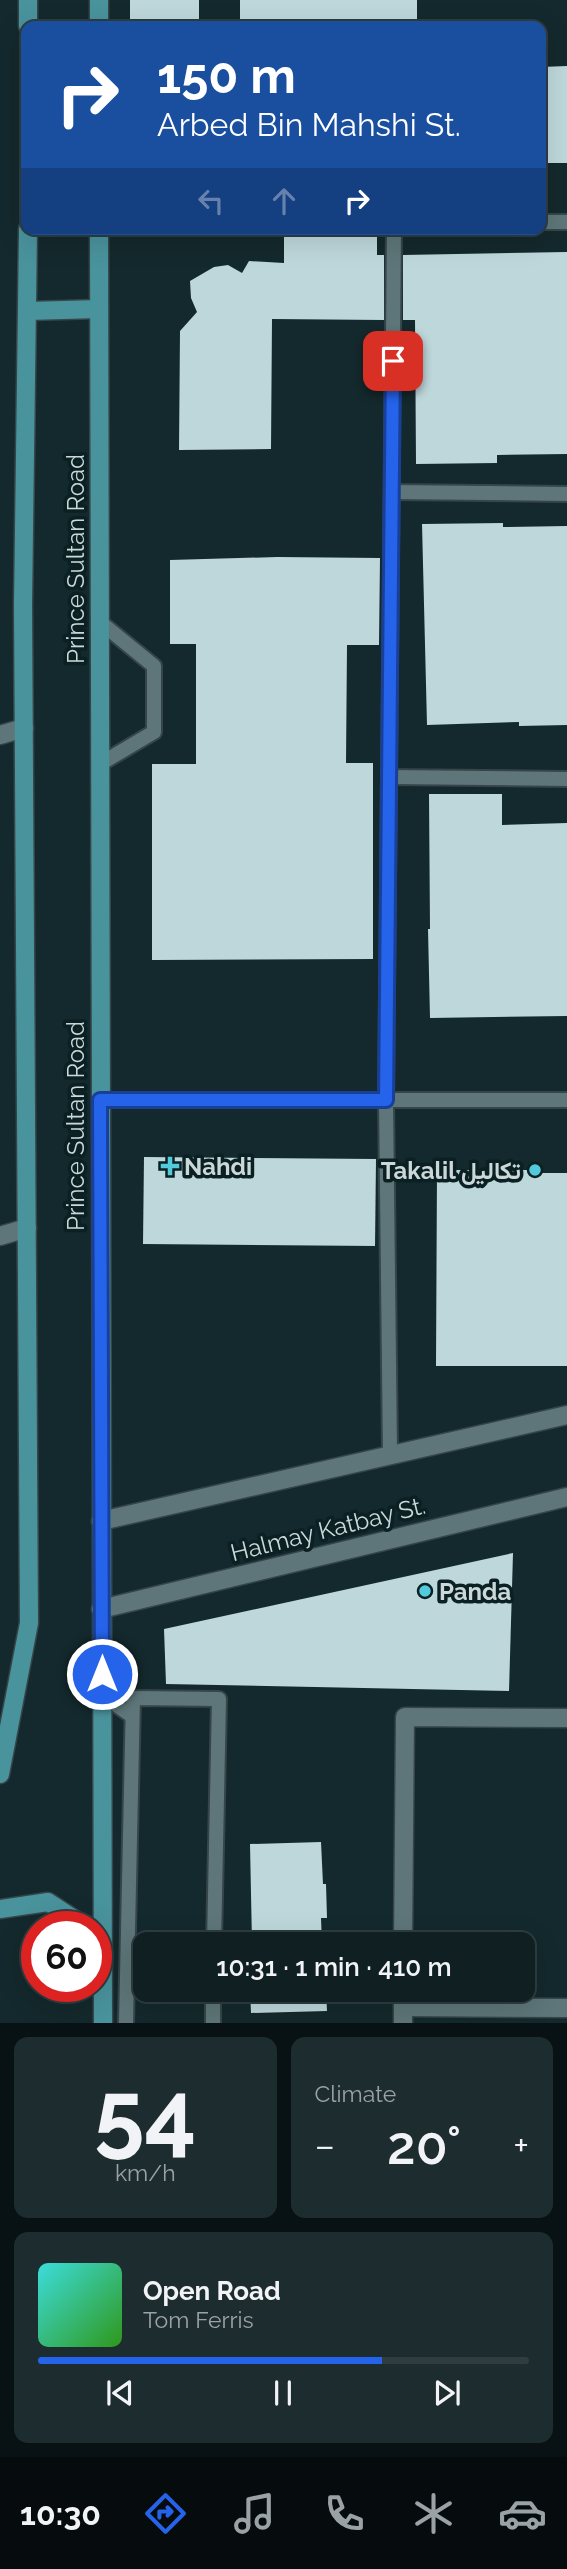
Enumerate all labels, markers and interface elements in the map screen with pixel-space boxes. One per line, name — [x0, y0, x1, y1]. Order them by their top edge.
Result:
text: 150 m — [157, 47, 296, 104]
icon: right — [42, 49, 133, 140]
text: Arbed Bin Mahshi St. — [157, 106, 461, 143]
icon: left — [192, 182, 230, 220]
icon: ahead — [265, 182, 303, 220]
icon: right — [338, 182, 376, 220]
pin — [363, 331, 423, 391]
icon: arrive — [374, 342, 412, 380]
street label: Prince Sultan Road — [61, 454, 90, 664]
street label: Prince Sultan Road — [61, 1021, 90, 1231]
place label: Nahdi — [184, 1152, 252, 1181]
place label: Takalil تكاليل — [381, 1156, 521, 1185]
marker: Nahdi — [162, 1158, 178, 1174]
marker: Takalil تكاليل — [527, 1162, 543, 1178]
street label: Halmay Katbay St. — [228, 1491, 428, 1567]
place label: Panda — [439, 1577, 512, 1606]
marker: Panda — [417, 1583, 433, 1599]
position arrow — [65, 1637, 139, 1711]
speed limit sign: 60 — [21, 1911, 112, 2002]
text: 10:31 · 1 min · 410 m — [216, 1952, 452, 1982]
text: 54 — [94, 2060, 196, 2167]
text: Climate — [315, 2080, 396, 2107]
text: 20° — [387, 2115, 461, 2176]
text: − — [315, 2123, 335, 2168]
text: + — [513, 2123, 529, 2168]
text: km/h — [115, 2159, 176, 2186]
text: Open Road — [143, 2276, 281, 2306]
text: Tom Ferris — [143, 2306, 254, 2333]
icon: previous — [101, 2374, 139, 2412]
icon: pause — [264, 2374, 302, 2412]
icon: next — [428, 2374, 466, 2412]
icon: directions — [141, 2489, 190, 2538]
icon: music — [230, 2489, 279, 2538]
icon: phone — [320, 2489, 369, 2538]
icon: climate — [409, 2489, 458, 2538]
icon: car — [498, 2489, 547, 2538]
text: 10:30 — [20, 2495, 101, 2532]

